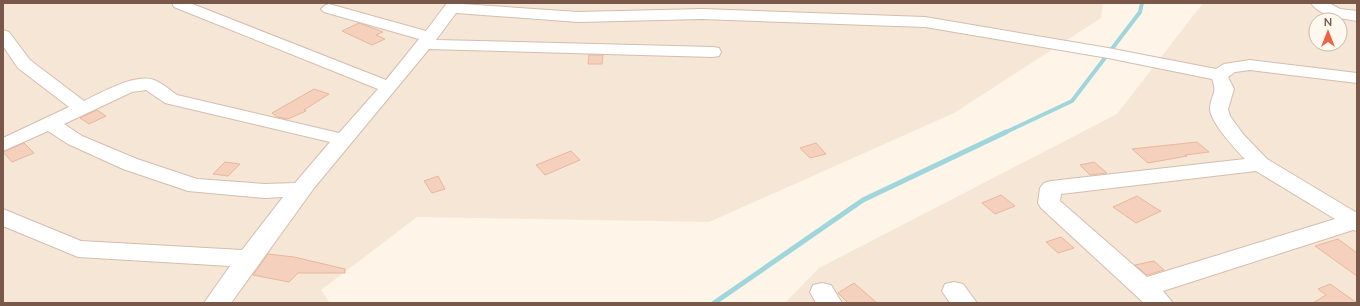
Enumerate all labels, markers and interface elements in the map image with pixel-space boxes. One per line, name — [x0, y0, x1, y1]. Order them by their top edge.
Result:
north arrow — [1308, 12, 1348, 52]
text: N — [1324, 15, 1332, 28]

